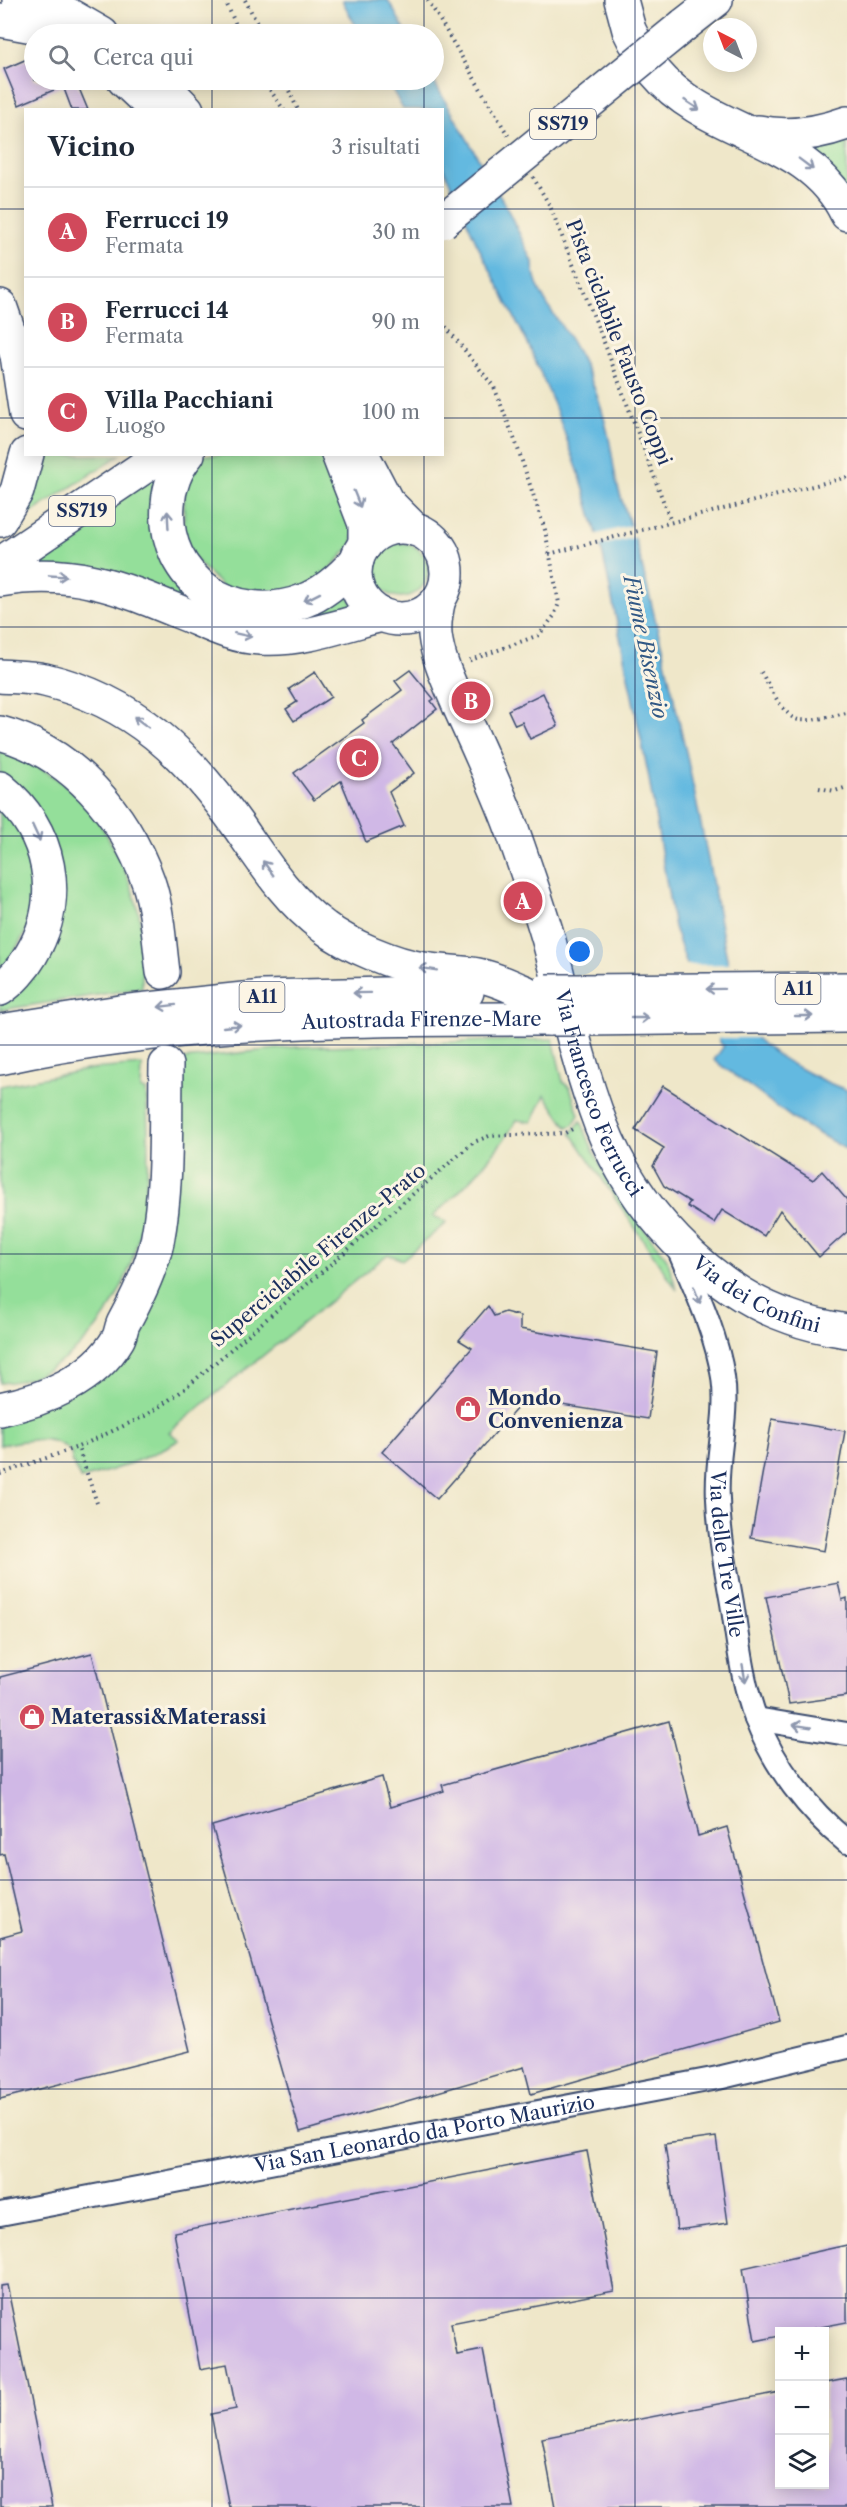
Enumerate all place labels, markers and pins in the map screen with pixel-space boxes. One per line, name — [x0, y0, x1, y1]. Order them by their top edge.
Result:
pin: B — [452, 678, 490, 724]
pin: C — [340, 736, 378, 780]
pin: A — [504, 878, 542, 924]
place label: Mondo Convenienza — [488, 1386, 624, 1433]
shop icon: Mondo Convenienza — [453, 1394, 483, 1424]
shop icon: Materassi&Materassi — [17, 1702, 47, 1732]
place label: Materassi&Materassi — [51, 1705, 267, 1729]

